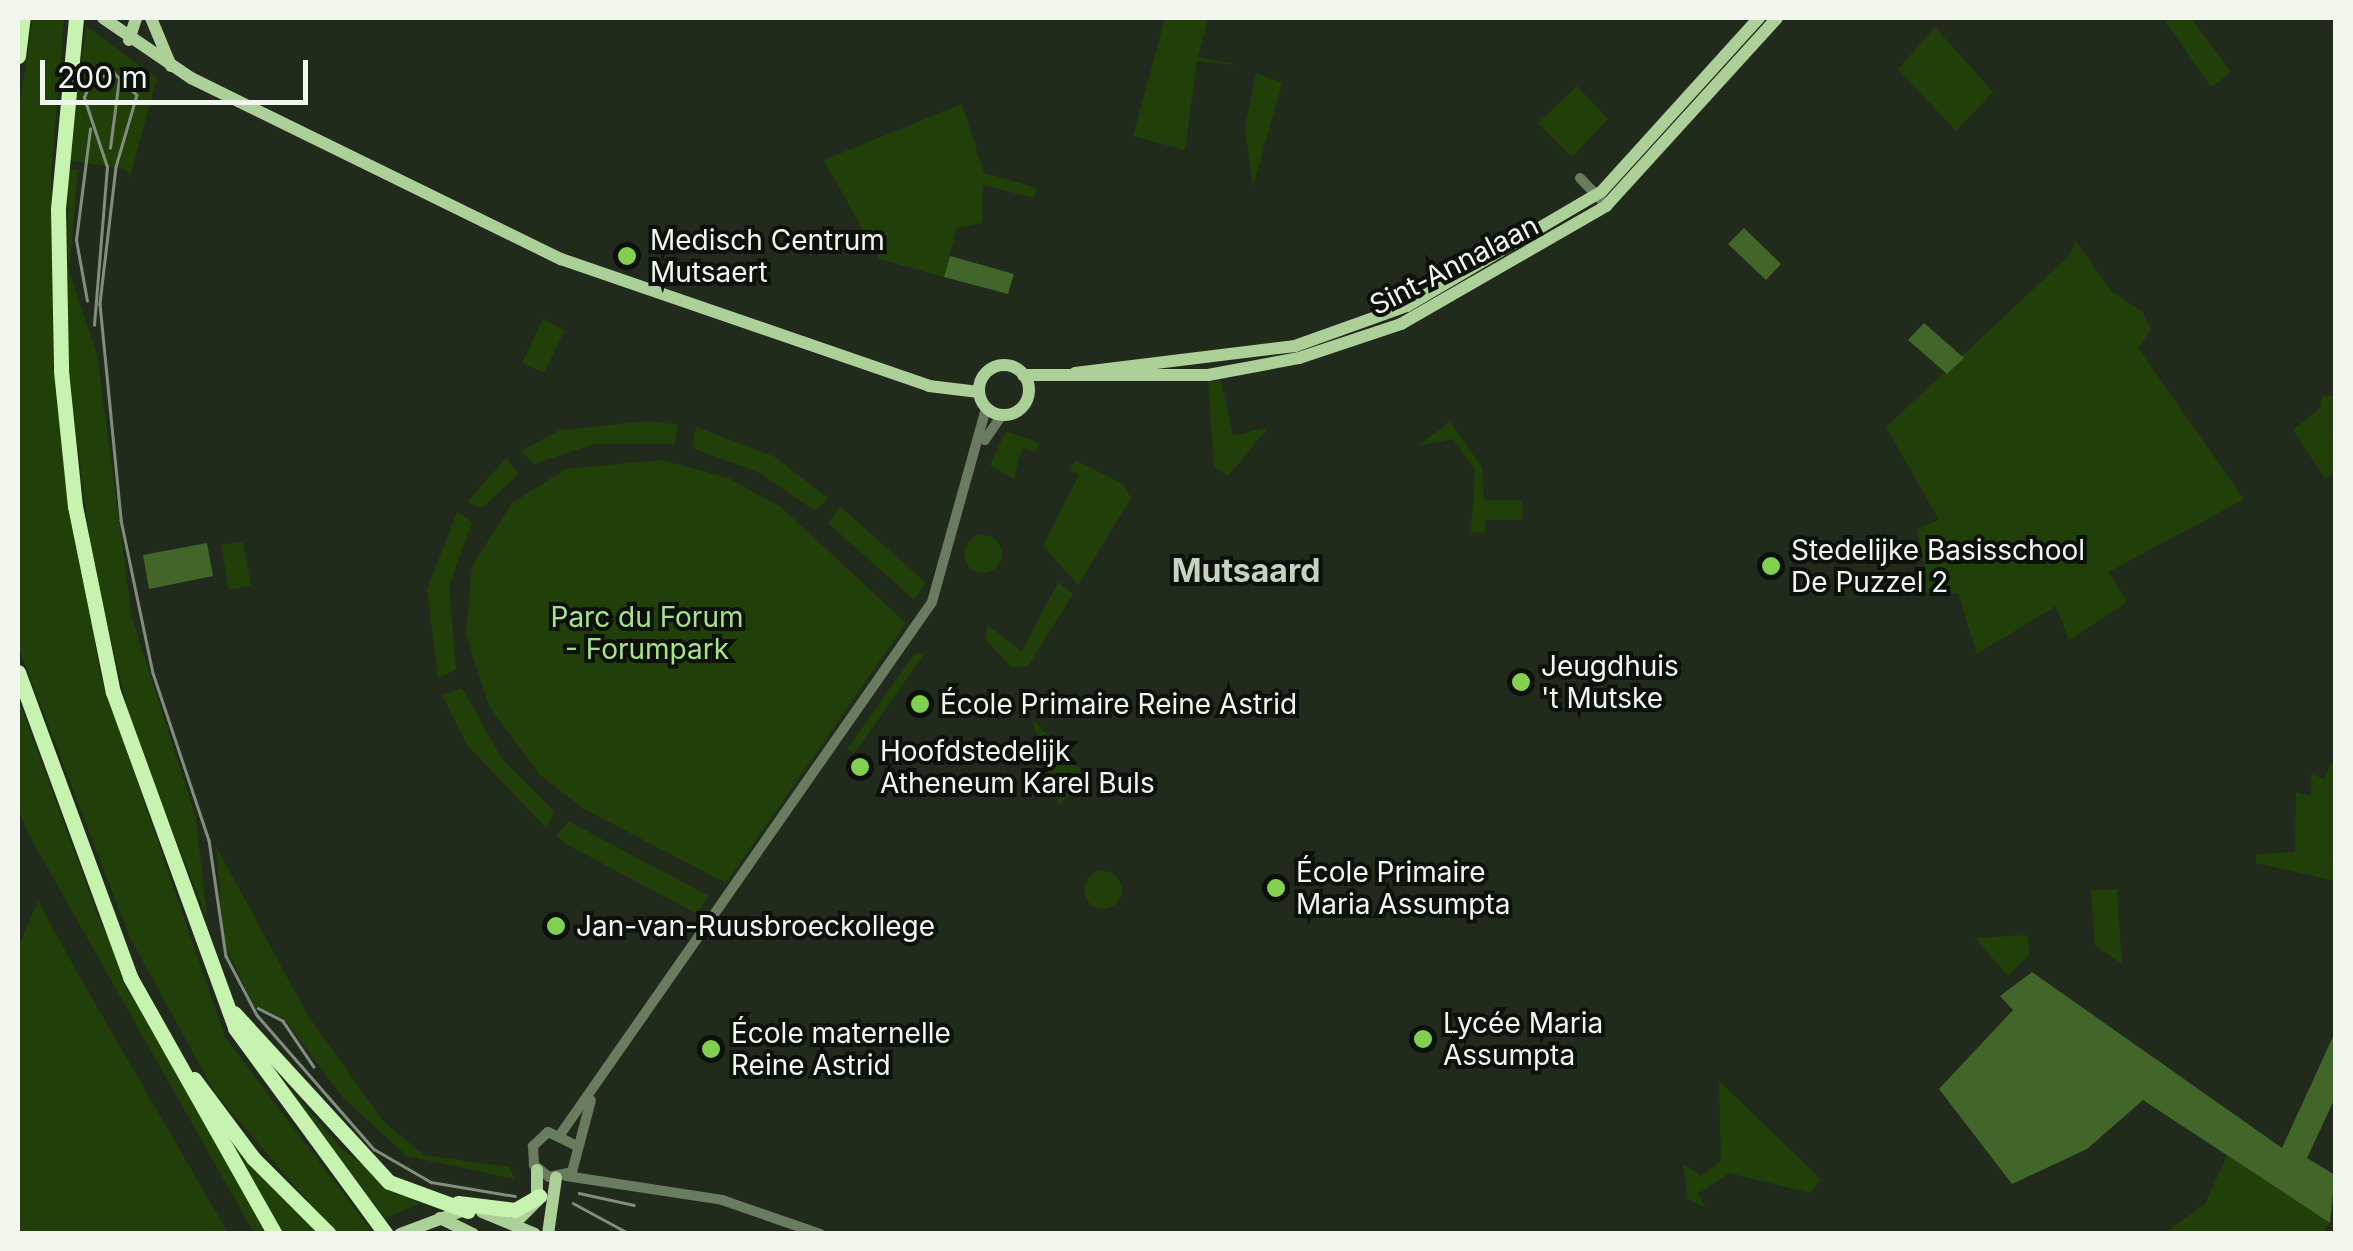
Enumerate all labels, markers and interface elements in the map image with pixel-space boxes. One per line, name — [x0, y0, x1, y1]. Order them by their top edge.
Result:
scale bar — [45, 40, 312, 102]
text: 200 m — [57, 59, 148, 95]
street label: Sint-Annalaan — [1364, 208, 1544, 322]
place label: Medisch Centrum Mutsaert — [650, 223, 885, 289]
marker: Medisch Centrum Mutsaert — [614, 243, 640, 269]
place label: Stedelijke Basisschool De Puzzel 2 — [1791, 533, 2085, 599]
district label: Mutsaard — [1172, 552, 1320, 590]
marker: Stedelijke Basisschool De Puzzel 2 — [1760, 555, 1782, 577]
park label: Parc du Forum - Forumpark — [551, 600, 743, 666]
place label: Jeugdhuis 't Mutske — [1541, 649, 1679, 715]
marker: Jeugdhuis 't Mutske — [1510, 671, 1532, 693]
place label: École Primaire Reine Astrid — [940, 687, 1297, 721]
marker: École Primaire Reine Astrid — [909, 693, 931, 715]
place label: Hoofdstedelijk Atheneum Karel Buls — [880, 734, 1155, 800]
marker: Hoofdstedelijk Atheneum Karel Buls — [849, 756, 871, 778]
place label: École Primaire Maria Assumpta — [1296, 855, 1510, 921]
marker: École Primaire Maria Assumpta — [1265, 877, 1287, 899]
place label: Jan-van-Ruusbroeckollege — [576, 909, 935, 943]
marker: Jan-van-Ruusbroeckollege — [545, 915, 567, 937]
place label: Lycée Maria Assumpta — [1443, 1006, 1603, 1072]
place label: École maternelle Reine Astrid — [731, 1016, 951, 1082]
marker: Lycée Maria Assumpta — [1412, 1028, 1434, 1050]
marker: École maternelle Reine Astrid — [700, 1038, 722, 1060]

